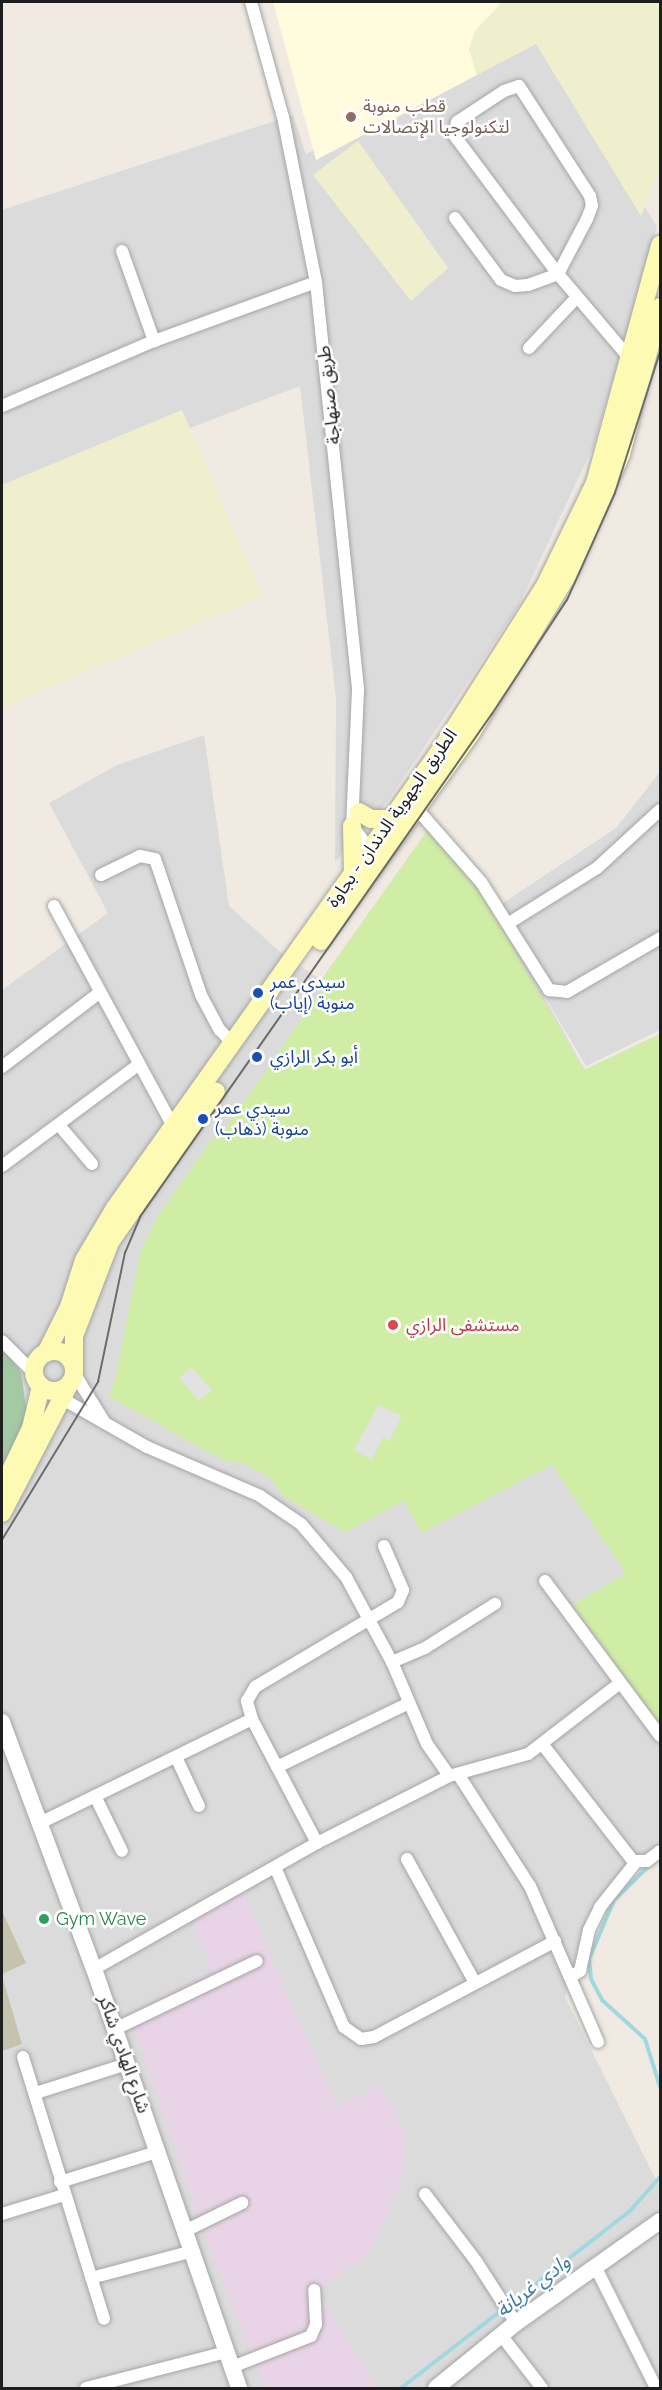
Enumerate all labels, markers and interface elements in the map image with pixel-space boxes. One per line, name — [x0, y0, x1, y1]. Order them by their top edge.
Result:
place label: قطب منوبة لتكنولوجيا الإتصالات — [363, 96, 509, 138]
marker: قطب منوبة لتكنولوجيا الإتصالات — [344, 110, 358, 124]
street label: طريق صنهاجة — [313, 344, 345, 446]
street label: الطريق الجهوية الدندان - بجاوة — [322, 725, 462, 911]
place label: سيدي عمر منوبة (إياب) — [270, 972, 355, 1014]
marker: سيدي عمر منوبة (إياب) — [251, 986, 265, 1000]
place label: أبو بكر الرازي — [270, 1046, 358, 1068]
marker: أبو بكر الرازي — [248, 1048, 266, 1066]
place label: سيدي عمر منوبة (ذهاب) — [215, 1098, 309, 1140]
marker: سيدي عمر منوبة (ذهاب) — [196, 1112, 210, 1126]
place label: مستشفى الرازي — [406, 1314, 520, 1336]
marker: مستشفى الرازي — [384, 1316, 402, 1334]
place label: Gym Wave — [56, 1908, 147, 1930]
marker: Gym Wave — [37, 1912, 51, 1926]
street label: شارع الهادي شاكر — [94, 1992, 154, 2116]
water label: وادي غريانة — [491, 2250, 575, 2322]

